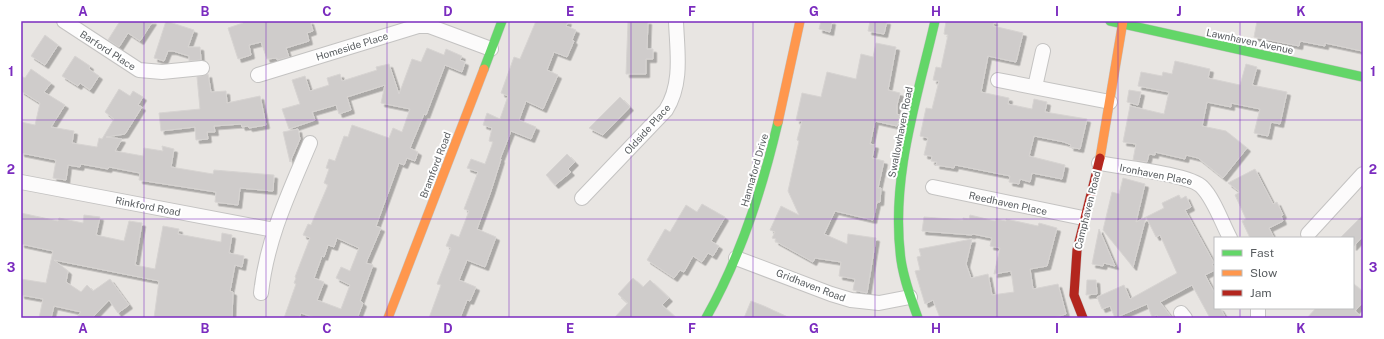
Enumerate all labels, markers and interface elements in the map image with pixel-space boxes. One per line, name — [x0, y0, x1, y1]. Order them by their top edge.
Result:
text: A — [78, 4, 88, 19]
text: B — [201, 4, 210, 19]
text: C — [322, 4, 332, 19]
text: D — [443, 4, 453, 19]
text: E — [566, 4, 574, 19]
text: F — [688, 4, 696, 19]
text: G — [809, 4, 819, 19]
text: H — [931, 4, 941, 19]
text: I — [1055, 4, 1059, 19]
text: J — [1176, 4, 1182, 19]
text: K — [1296, 4, 1306, 19]
street label: Lawnhaven Avenue — [1205, 26, 1295, 56]
street label: Barford Place — [78, 28, 138, 73]
street label: Homeside Place — [314, 29, 390, 63]
text: 1 — [8, 64, 14, 79]
text: 1 — [1370, 64, 1376, 79]
street label: Swallowhaven Road — [885, 85, 915, 179]
street label: Oldside Place — [621, 101, 673, 157]
street label: Bramford Road — [417, 130, 453, 200]
street label: Hannaford Drive — [738, 132, 770, 208]
street label: Ironhaven Place — [1119, 161, 1194, 187]
text: 2 — [7, 162, 15, 177]
text: 2 — [1369, 162, 1377, 177]
street label: Camphaven Road — [1071, 169, 1103, 251]
street label: Reedhaven Place — [968, 189, 1049, 217]
street label: Rinkford Road — [114, 194, 182, 218]
legend — [1214, 237, 1354, 309]
text: Fast — [1250, 246, 1275, 260]
text: 3 — [7, 260, 16, 275]
text: 3 — [1369, 260, 1378, 275]
street label: Gridhaven Road — [775, 266, 847, 304]
text: Slow — [1250, 266, 1278, 280]
text: Jam — [1250, 286, 1272, 300]
text: A — [78, 321, 88, 336]
text: B — [201, 321, 210, 336]
text: C — [322, 321, 332, 336]
text: D — [443, 321, 453, 336]
text: E — [566, 321, 574, 336]
text: F — [688, 321, 696, 336]
text: G — [809, 321, 819, 336]
text: H — [931, 321, 941, 336]
text: I — [1055, 321, 1059, 336]
text: J — [1176, 321, 1182, 336]
text: K — [1296, 321, 1306, 336]

